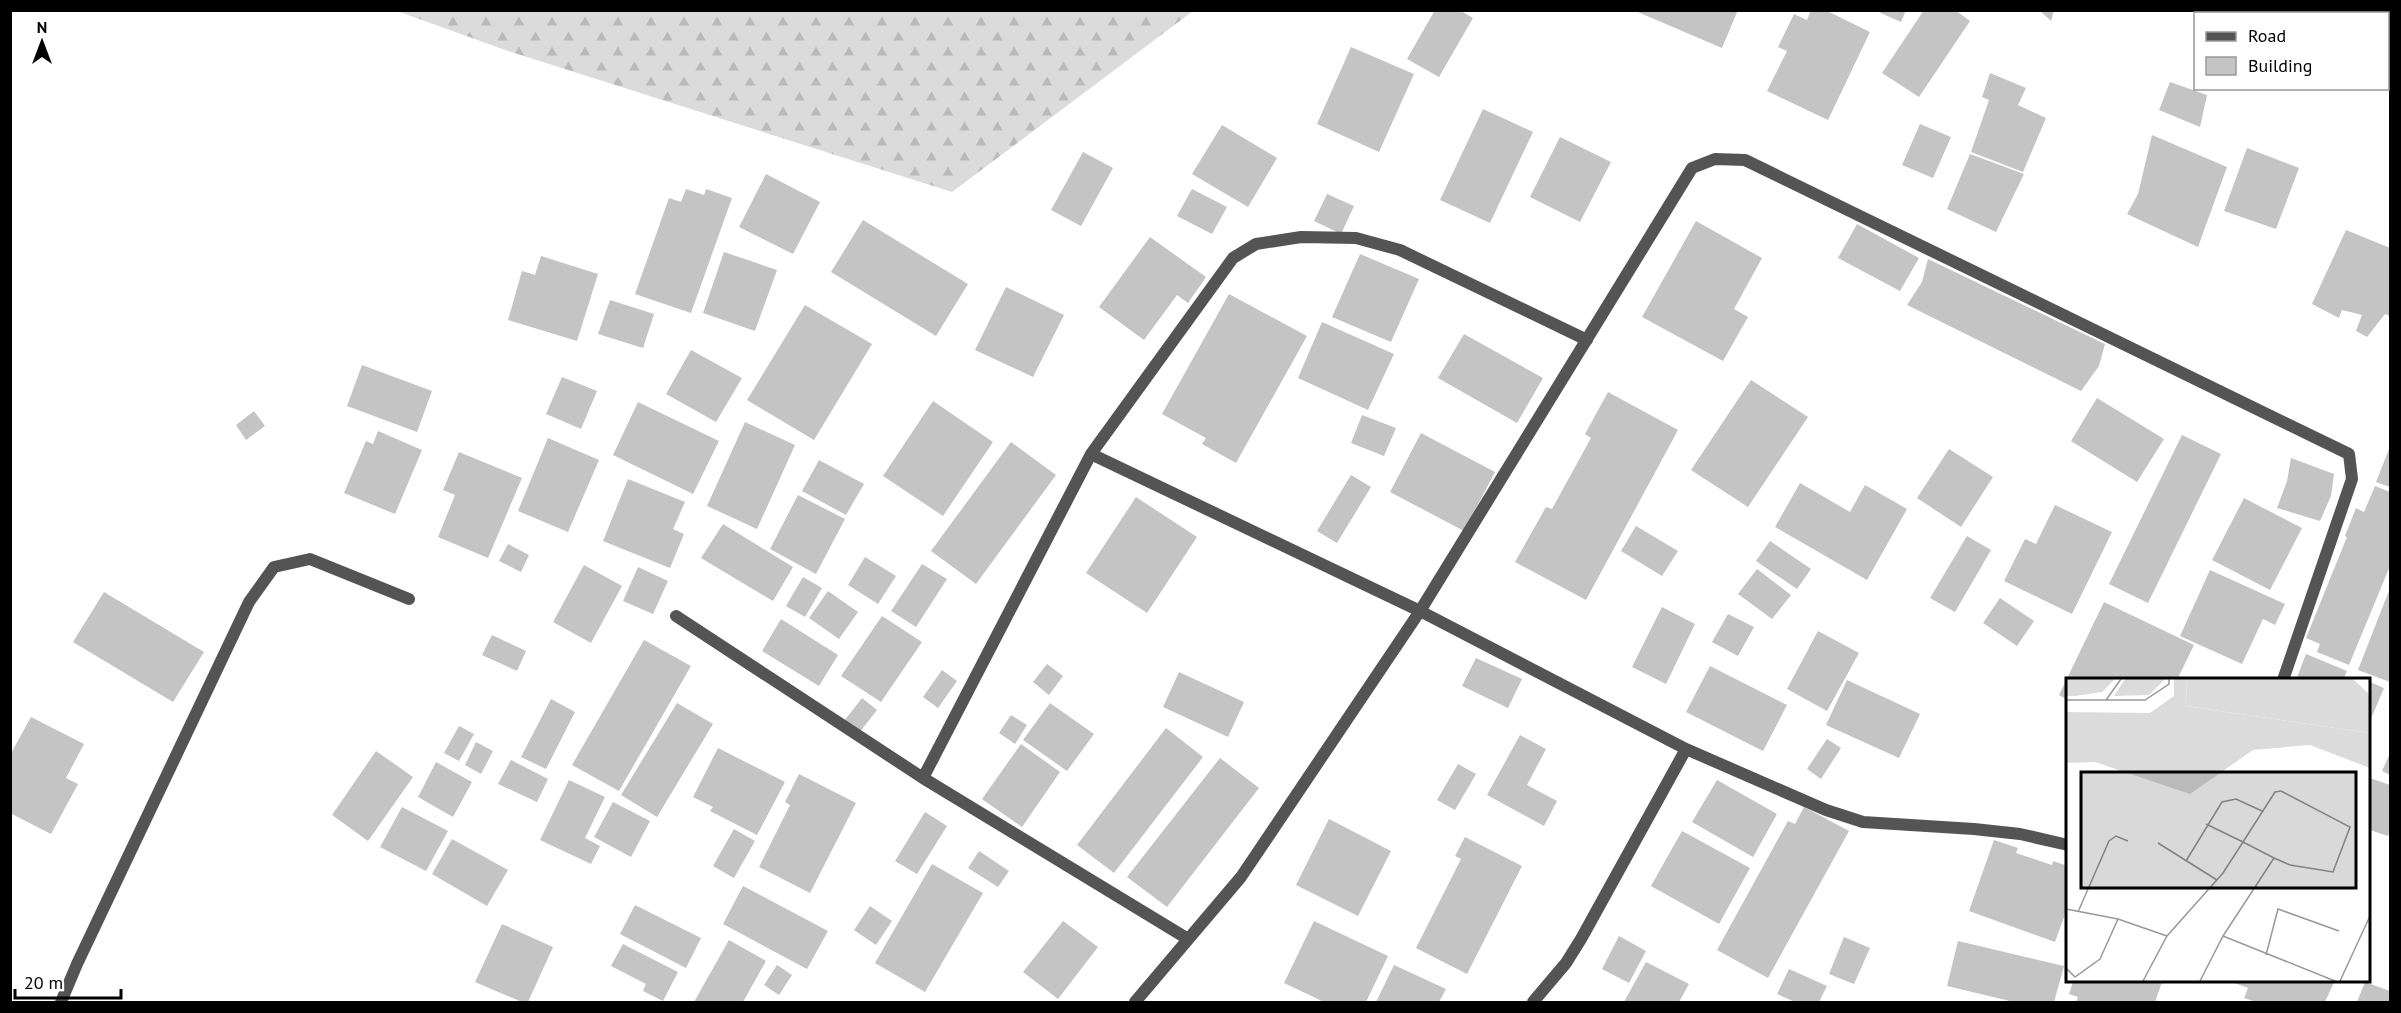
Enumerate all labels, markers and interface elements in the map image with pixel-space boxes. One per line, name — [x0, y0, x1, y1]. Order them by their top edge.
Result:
north arrow — [12, 12, 72, 72]
legend — [2194, 12, 2389, 90]
text: N — [37, 17, 47, 37]
text: Road — [2248, 24, 2286, 47]
text: Building — [2248, 54, 2312, 77]
inset map — [2066, 678, 2371, 983]
scale bar — [15, 962, 122, 1000]
text: 20 m — [24, 971, 63, 994]

